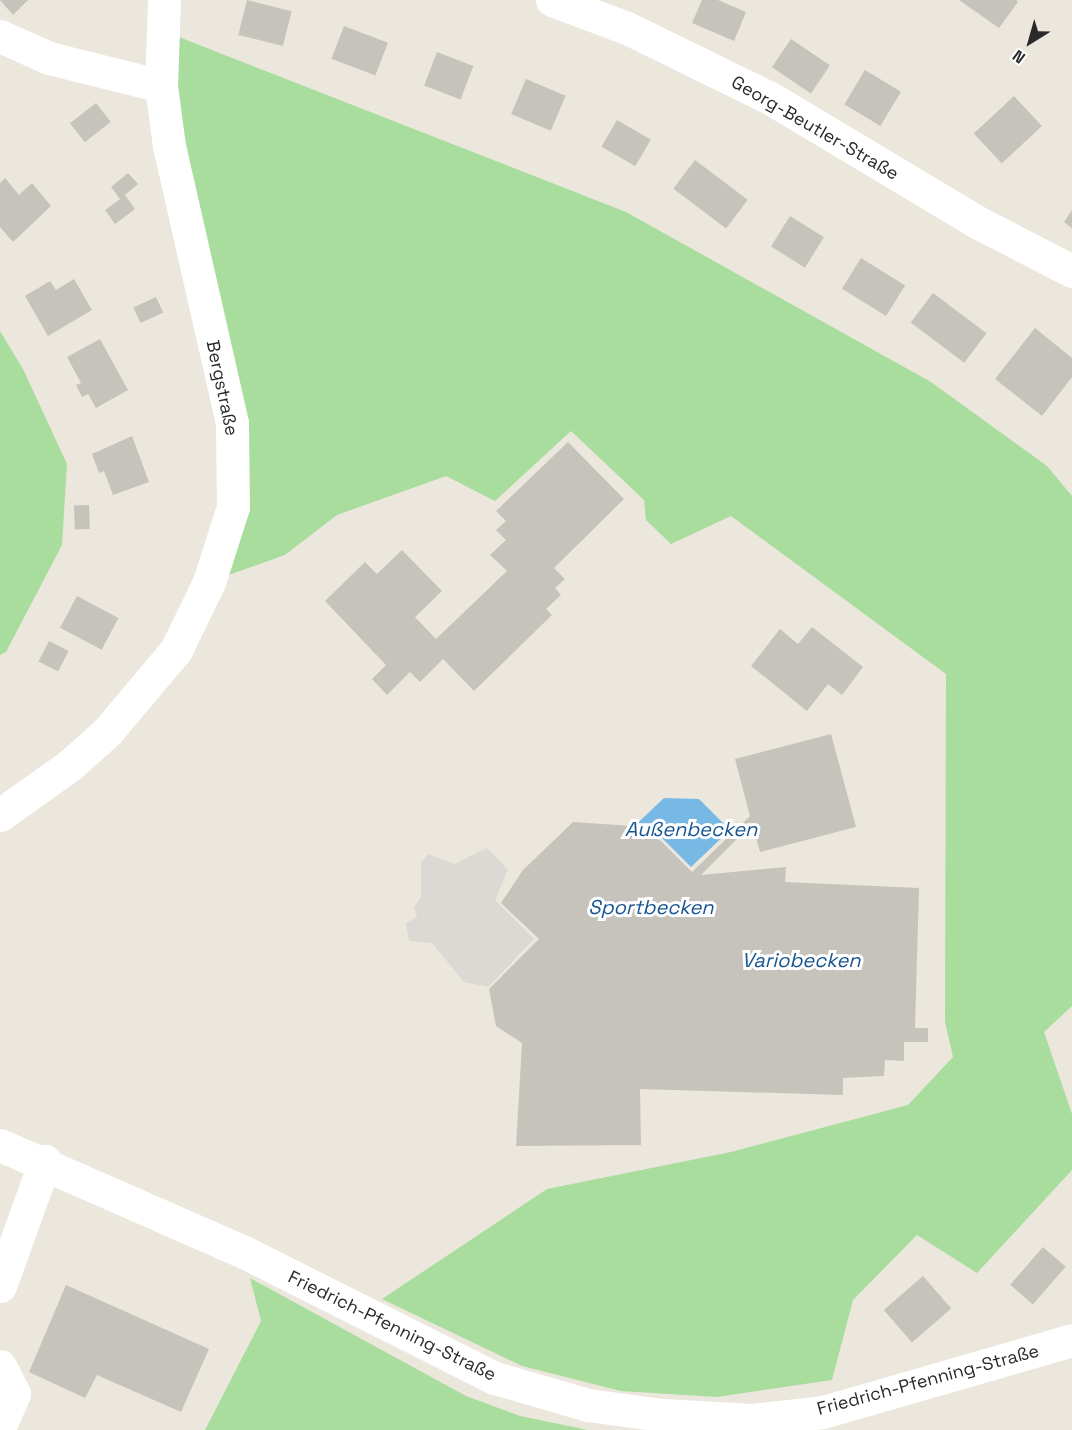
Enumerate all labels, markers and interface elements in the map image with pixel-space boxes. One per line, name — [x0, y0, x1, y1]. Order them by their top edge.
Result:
north arrow — [1000, 12, 1060, 72]
text: N — [1008, 45, 1029, 68]
street label: Georg-Beutler-Straße — [728, 71, 902, 185]
street label: Bergstraße — [201, 338, 243, 438]
water label: Außenbecken — [625, 817, 757, 841]
water label: Sportbecken — [588, 895, 714, 919]
water label: Variobecken — [742, 948, 860, 972]
street label: Friedrich-Pfenning-Straße — [284, 1266, 500, 1386]
street label: Friedrich-Pfenning-Straße — [815, 1340, 1041, 1420]

